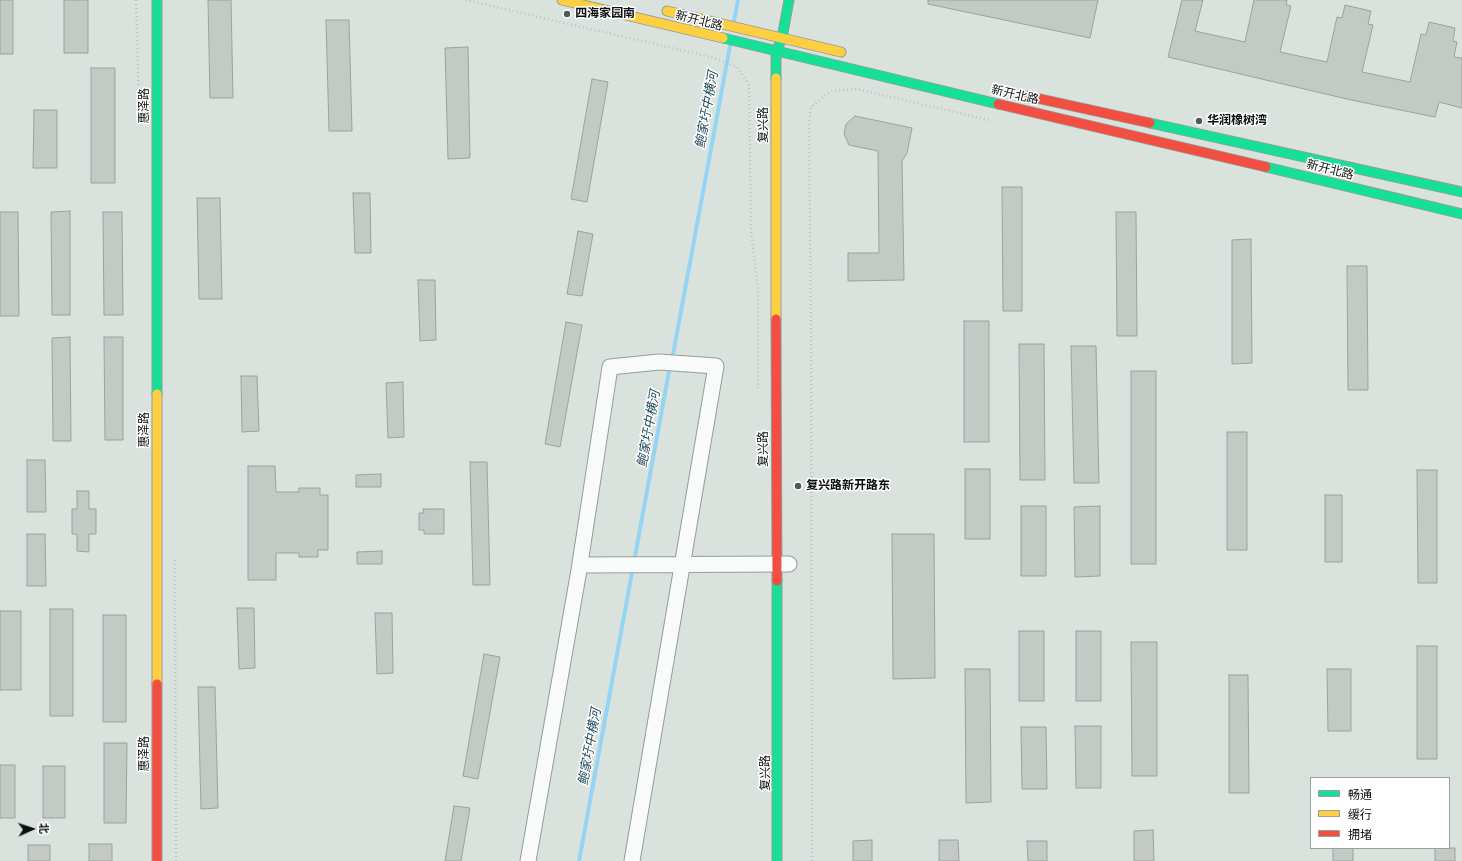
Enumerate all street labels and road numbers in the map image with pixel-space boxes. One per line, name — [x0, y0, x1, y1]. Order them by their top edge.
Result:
street label: 新开北路 — [674, 8, 724, 34]
street label: 新开北路 — [990, 83, 1040, 107]
street label: 惠泽路 — [138, 88, 152, 124]
street label: 复兴路 — [757, 107, 771, 143]
street label: 新开北路 — [1305, 157, 1355, 183]
street label: 惠泽路 — [138, 412, 152, 448]
street label: 复兴路 — [757, 431, 771, 467]
street label: 惠泽路 — [138, 736, 152, 772]
street label: 复兴路 — [759, 755, 773, 791]

